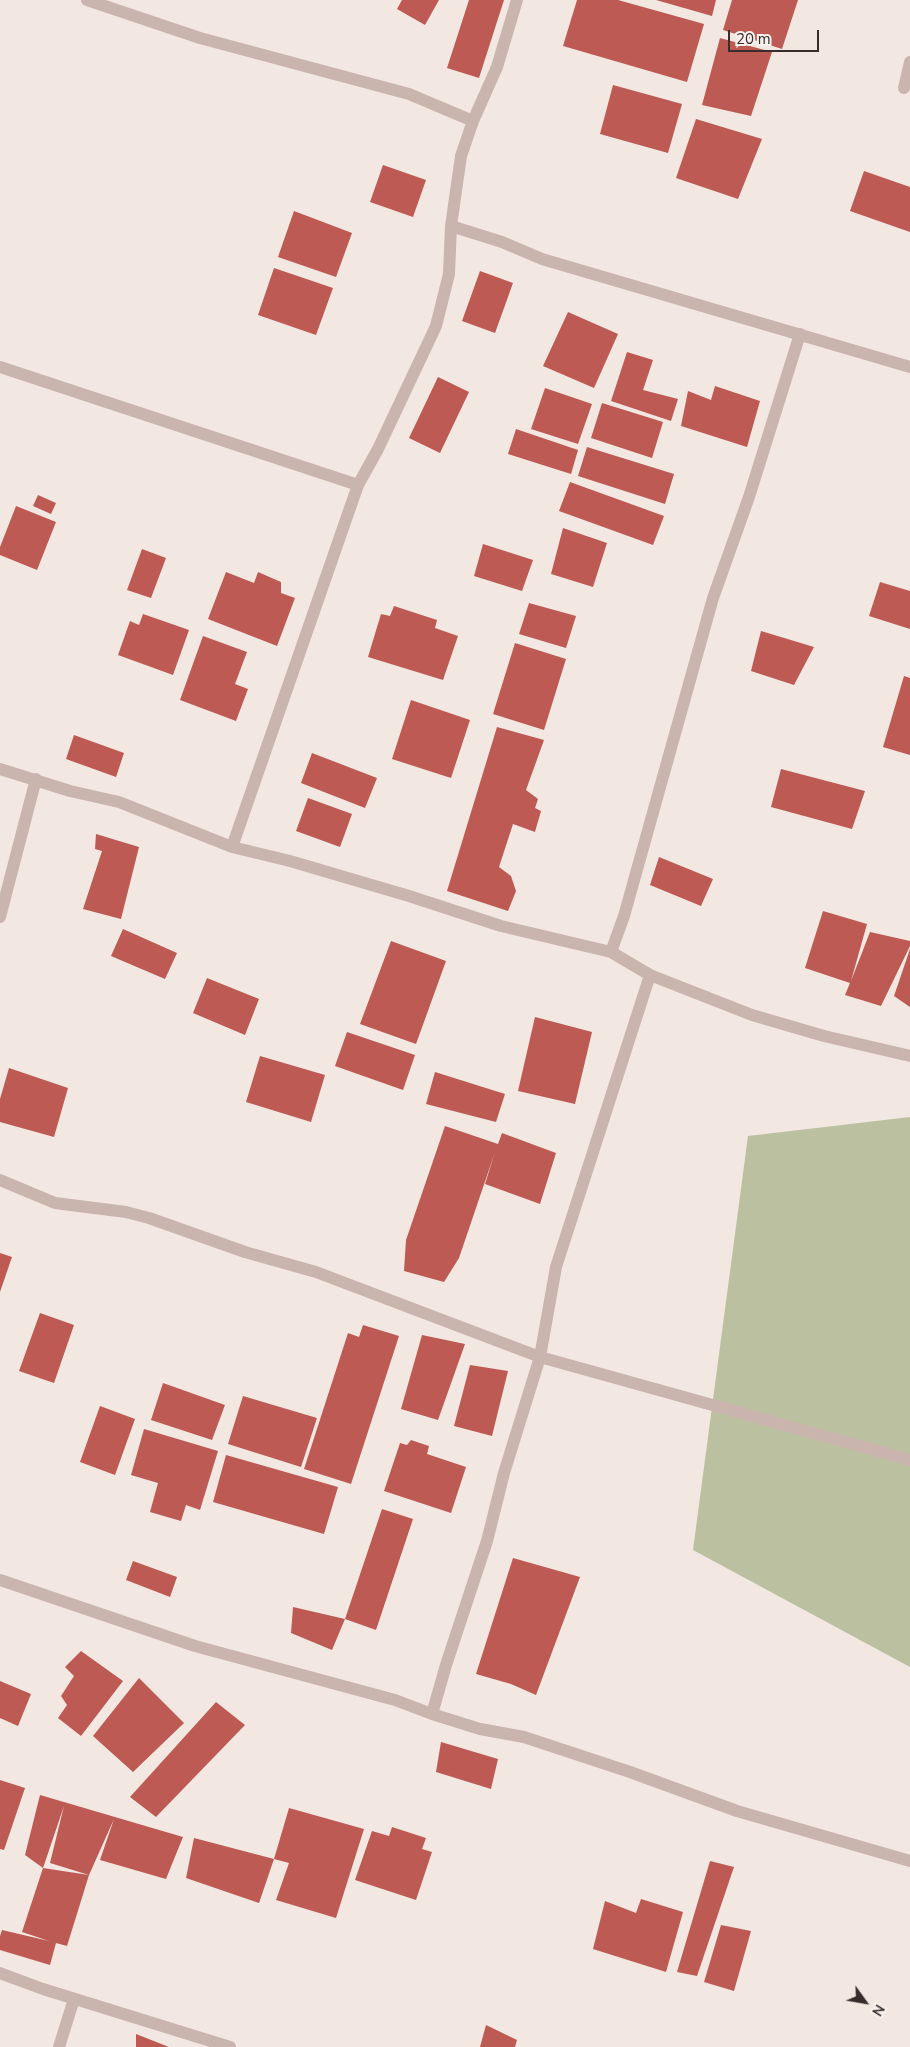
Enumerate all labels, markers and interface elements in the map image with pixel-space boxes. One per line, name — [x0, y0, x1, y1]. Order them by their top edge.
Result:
scale bar — [730, 20, 821, 52]
text: 20 m — [736, 29, 771, 49]
north arrow — [840, 1977, 890, 2027]
text: N — [867, 2001, 889, 2020]

